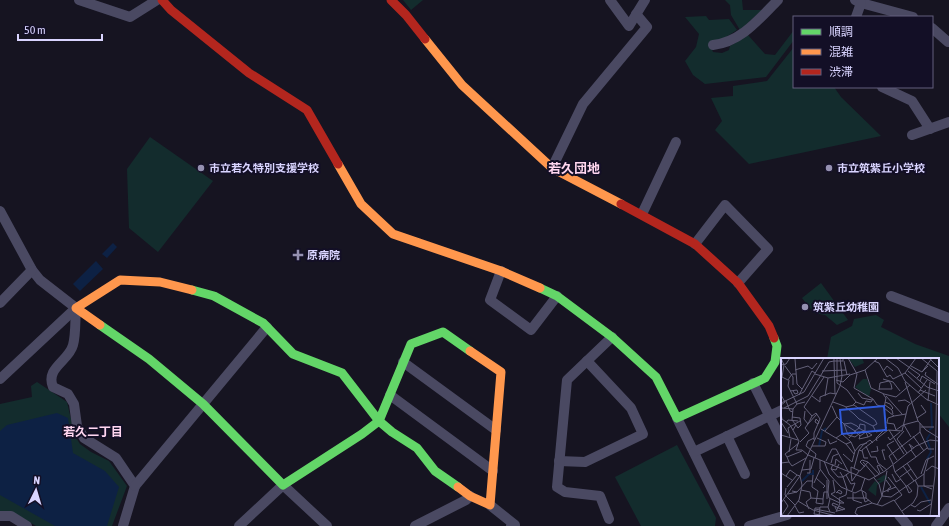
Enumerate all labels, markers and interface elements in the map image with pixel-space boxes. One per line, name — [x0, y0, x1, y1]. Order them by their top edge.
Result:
scale bar — [18, 16, 102, 42]
legend — [793, 16, 933, 88]
text: 50 m — [24, 23, 46, 37]
text: 順調 — [829, 25, 853, 39]
text: 混雑 — [829, 45, 853, 59]
text: 渋滞 — [829, 65, 853, 79]
district label: 若久団地 — [548, 161, 600, 176]
place label: 市立若久特別支援学校 — [209, 162, 319, 174]
place label: 市立筑紫丘小学校 — [837, 162, 925, 174]
marker: 市立若久特別支援学校 — [196, 163, 206, 173]
marker: 市立筑紫丘小学校 — [824, 163, 834, 173]
marker: 原病院 — [292, 249, 304, 261]
place label: 原病院 — [307, 249, 340, 261]
place label: 筑紫丘幼稚園 — [813, 301, 879, 313]
marker: 筑紫丘幼稚園 — [800, 302, 810, 312]
inset map — [781, 358, 939, 516]
district label: 若久二丁目 — [63, 425, 123, 439]
north arrow — [16, 470, 56, 510]
text: N — [33, 474, 41, 486]

